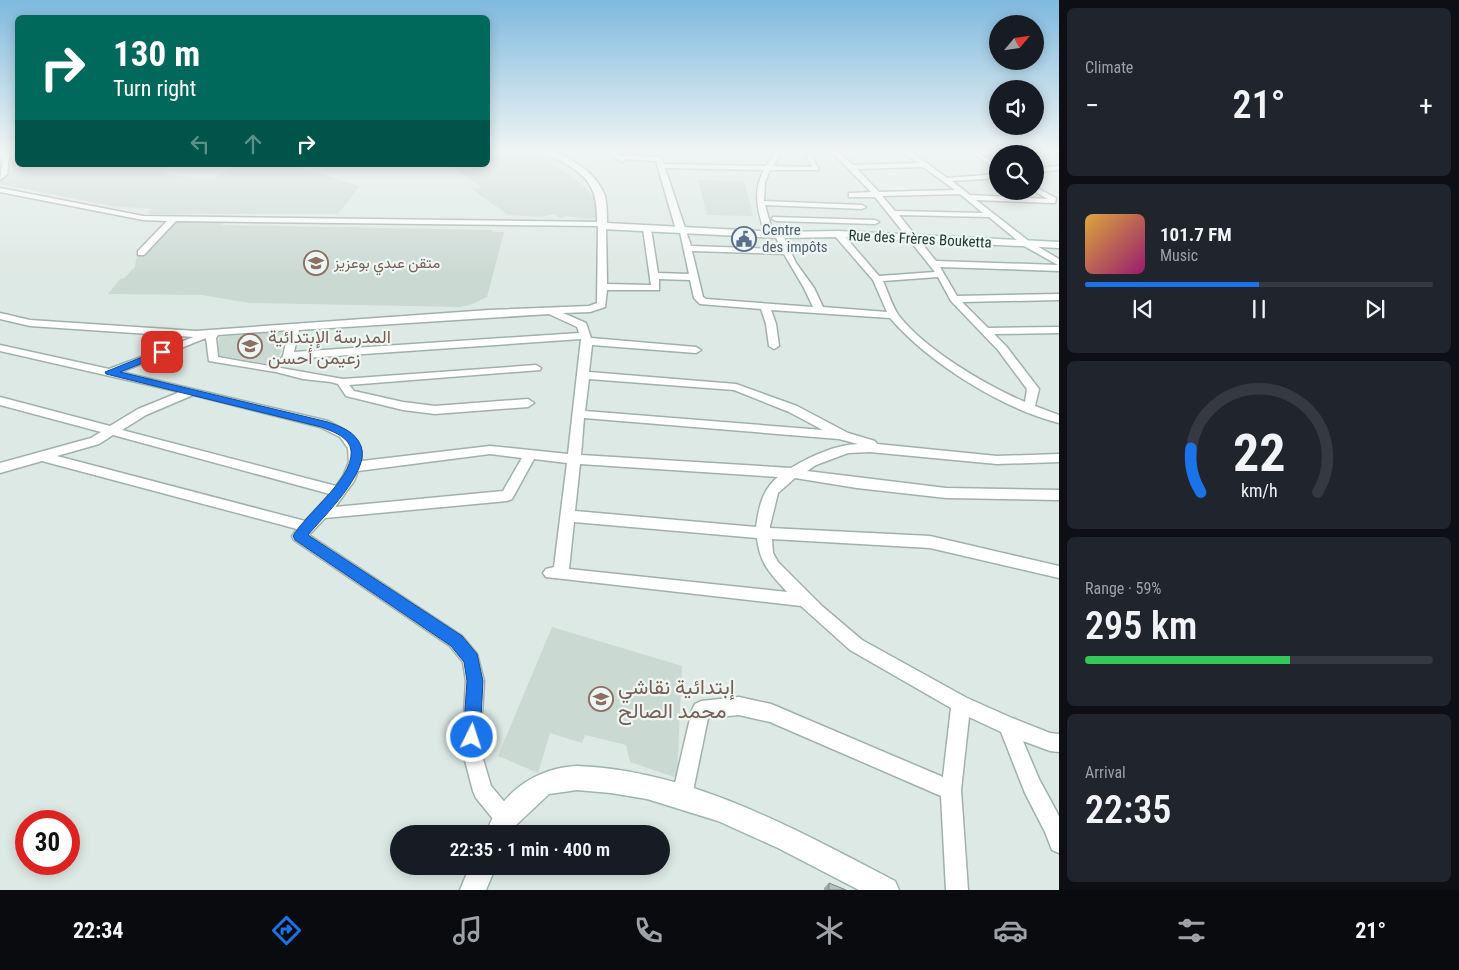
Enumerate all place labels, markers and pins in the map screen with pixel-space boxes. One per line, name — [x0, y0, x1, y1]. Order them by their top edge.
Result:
place label: Centre des impôts — [762, 221, 828, 256]
public building icon: Centre des impôts — [731, 226, 757, 252]
school or university icon: متقن عبدي بوعزيز — [303, 250, 329, 276]
place label: متقن عبدي بوعزيز — [333, 254, 440, 276]
place label: المدرسة الإبتدائية زعيمن أحسن — [268, 326, 391, 369]
pin — [141, 331, 183, 373]
school or university icon: المدرسة الإبتدائية زعيمن أحسن — [237, 333, 263, 359]
place label: إبتدائية نقاشي محمد الصالح — [618, 675, 735, 725]
school or university icon: إبتدائية نقاشي محمد الصالح — [588, 686, 614, 712]

